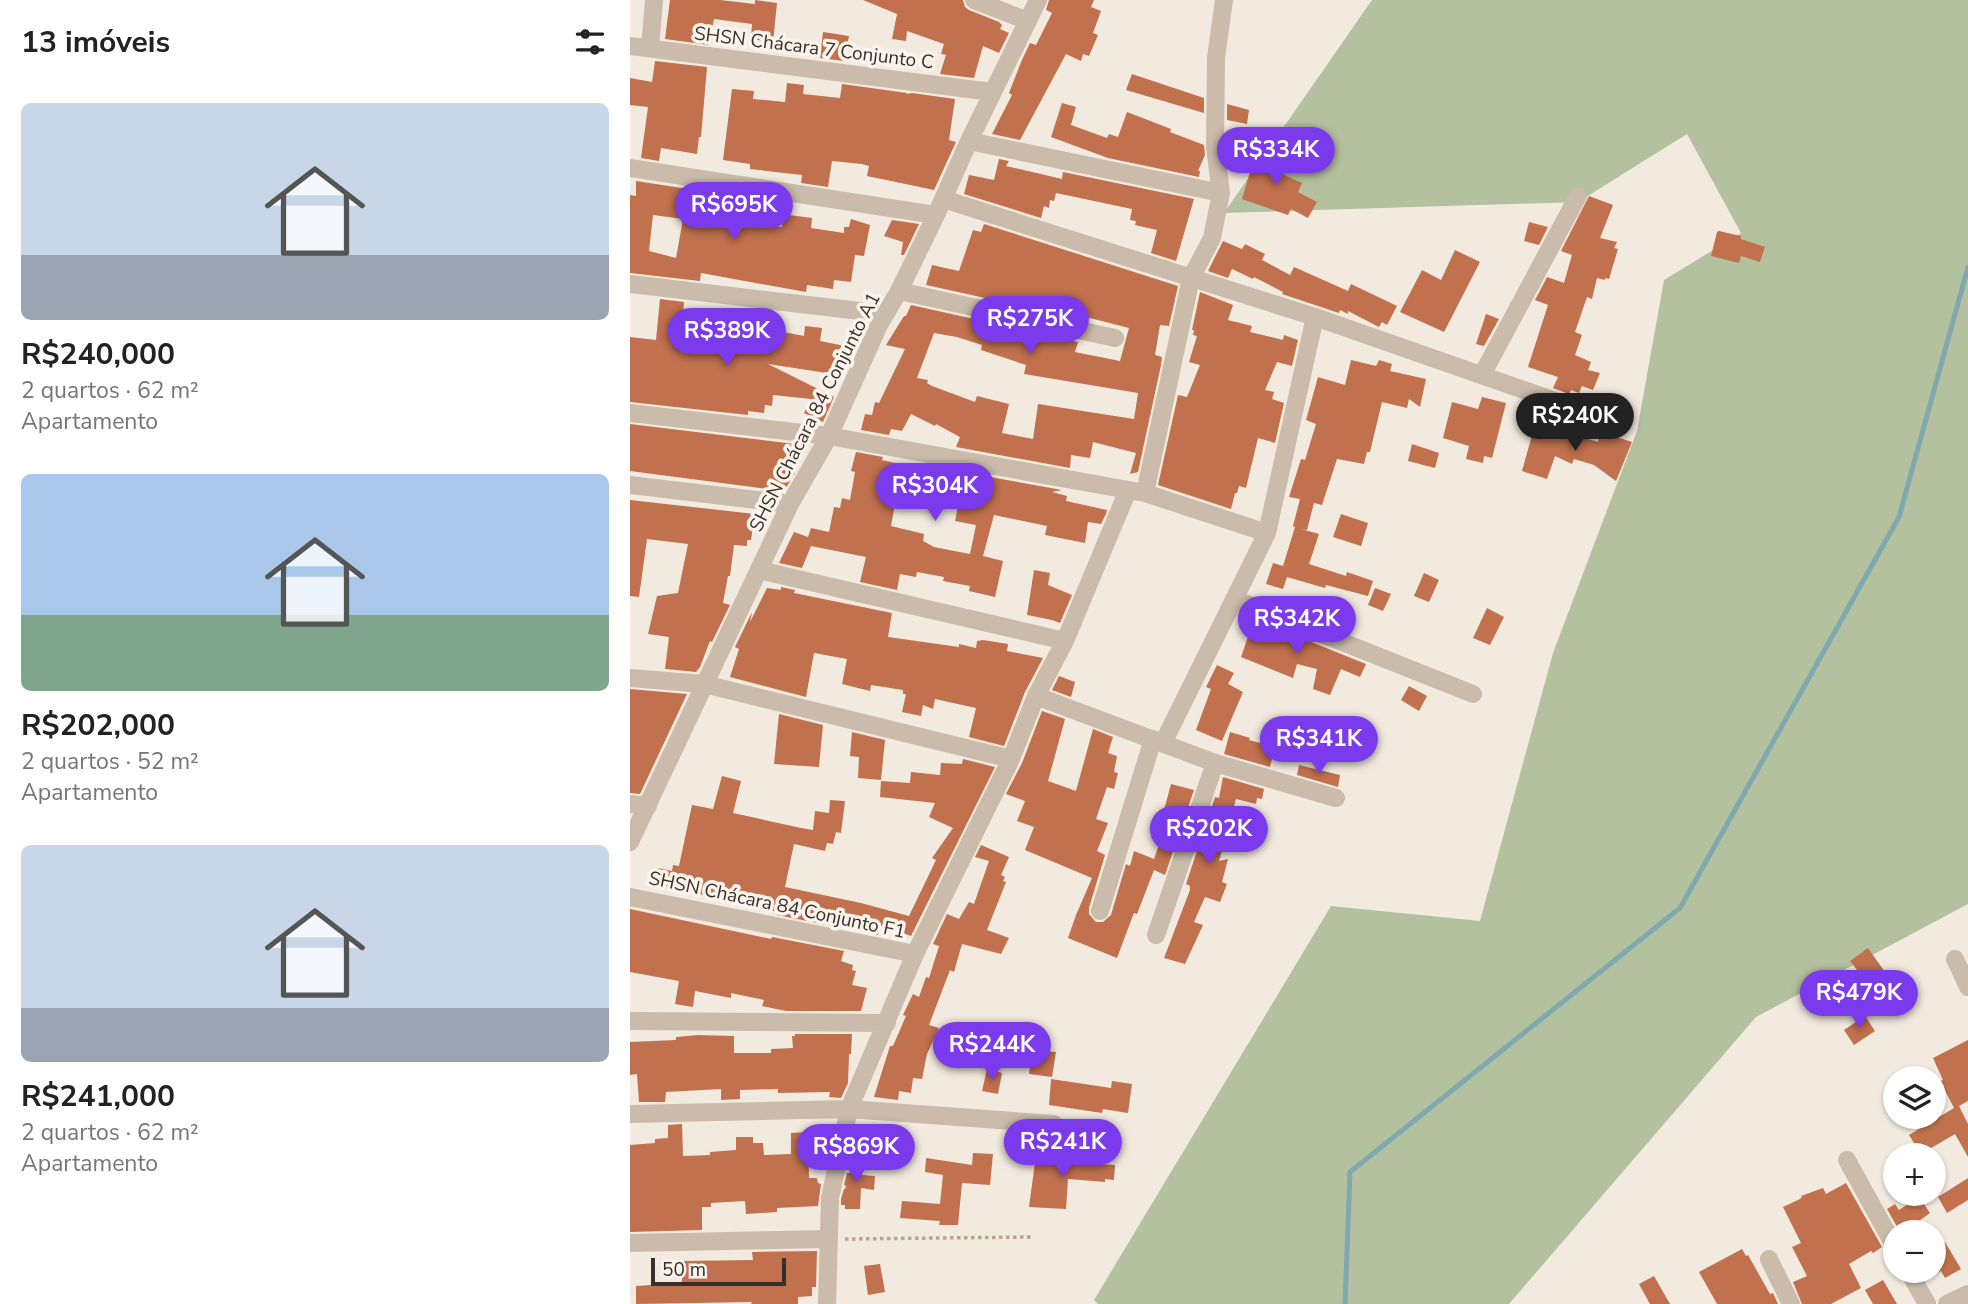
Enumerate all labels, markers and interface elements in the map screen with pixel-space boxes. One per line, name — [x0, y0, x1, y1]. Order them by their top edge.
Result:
street label: SHSN Chácara 7 Conjunto C — [693, 20, 935, 76]
text: 13 imóveis — [21, 22, 170, 63]
icon: filters — [571, 23, 609, 61]
pin: R$334K — [1219, 128, 1333, 187]
text: R$334K — [1233, 134, 1319, 165]
icon: home — [252, 148, 378, 274]
pin: R$695K — [677, 182, 791, 242]
text: R$695K — [691, 189, 777, 220]
street label: SHSN Chácara 84 Conjunto A1 — [743, 288, 887, 536]
pin: R$275K — [973, 296, 1087, 356]
text: R$275K — [987, 303, 1073, 334]
pin: R$389K — [670, 308, 784, 368]
text: R$389K — [684, 315, 770, 346]
text: R$240,000 — [21, 334, 175, 375]
text: 2 quartos · 62 m² — [21, 375, 199, 406]
pin: R$240K — [1518, 393, 1632, 453]
text: R$240K — [1532, 400, 1618, 431]
text: Apartamento — [21, 406, 158, 437]
pin: R$304K — [878, 463, 992, 523]
text: R$304K — [892, 470, 978, 501]
icon: home — [252, 519, 378, 645]
pin: R$342K — [1240, 596, 1354, 656]
text: R$342K — [1254, 603, 1340, 634]
text: R$202,000 — [21, 705, 175, 746]
pin: R$341K — [1262, 716, 1376, 776]
text: R$341K — [1276, 723, 1362, 754]
text: 2 quartos · 52 m² — [21, 746, 199, 777]
text: Apartamento — [21, 777, 158, 808]
pin: R$202K — [1152, 806, 1266, 866]
text: R$202K — [1166, 813, 1252, 844]
street label: SHSN Chácara 84 Conjunto F1 — [646, 865, 908, 945]
icon: home — [252, 890, 378, 1016]
pin: R$479K — [1802, 970, 1916, 1030]
text: R$479K — [1816, 977, 1902, 1008]
pin: R$244K — [935, 1023, 1049, 1082]
text: R$244K — [949, 1029, 1035, 1060]
map controls — [1883, 1066, 1946, 1283]
button: layers — [1883, 1066, 1946, 1129]
text: R$241,000 — [21, 1076, 175, 1117]
text: 2 quartos · 62 m² — [21, 1117, 199, 1148]
pin: R$241K — [1006, 1120, 1120, 1179]
pin: R$869K — [799, 1124, 913, 1184]
text: R$241K — [1020, 1126, 1106, 1157]
text: R$869K — [813, 1131, 899, 1162]
button: + — [1883, 1143, 1946, 1206]
text: Apartamento — [21, 1148, 158, 1179]
button: − — [1883, 1220, 1946, 1283]
scale bar — [651, 1255, 786, 1287]
text: 50 m — [662, 1257, 706, 1283]

